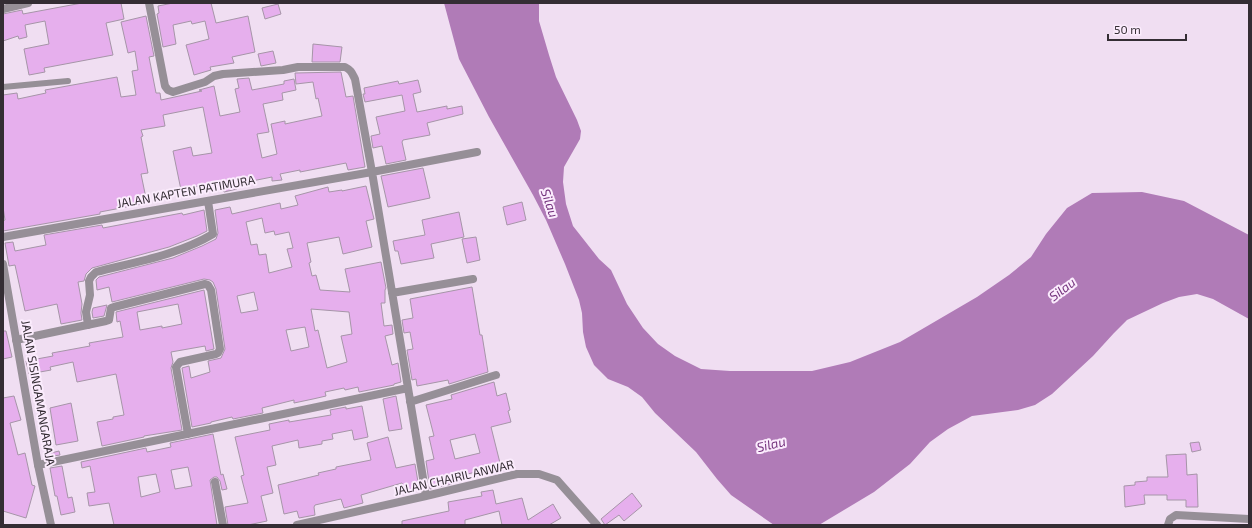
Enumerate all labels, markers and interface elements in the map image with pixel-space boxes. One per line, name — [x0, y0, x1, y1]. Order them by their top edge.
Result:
scale bar — [1108, 16, 1186, 42]
text: 50 m — [1114, 22, 1141, 36]
street label: JALAN KAPTEN PATIMURA — [116, 172, 256, 210]
water label: Silau — [538, 187, 562, 219]
water label: Silau — [1046, 274, 1078, 304]
street label: JALAN SISINGAMANGARAJA — [19, 319, 59, 467]
water label: Silau — [755, 433, 787, 455]
street label: JALAN CHAIRIL ANWAR — [392, 456, 515, 498]

